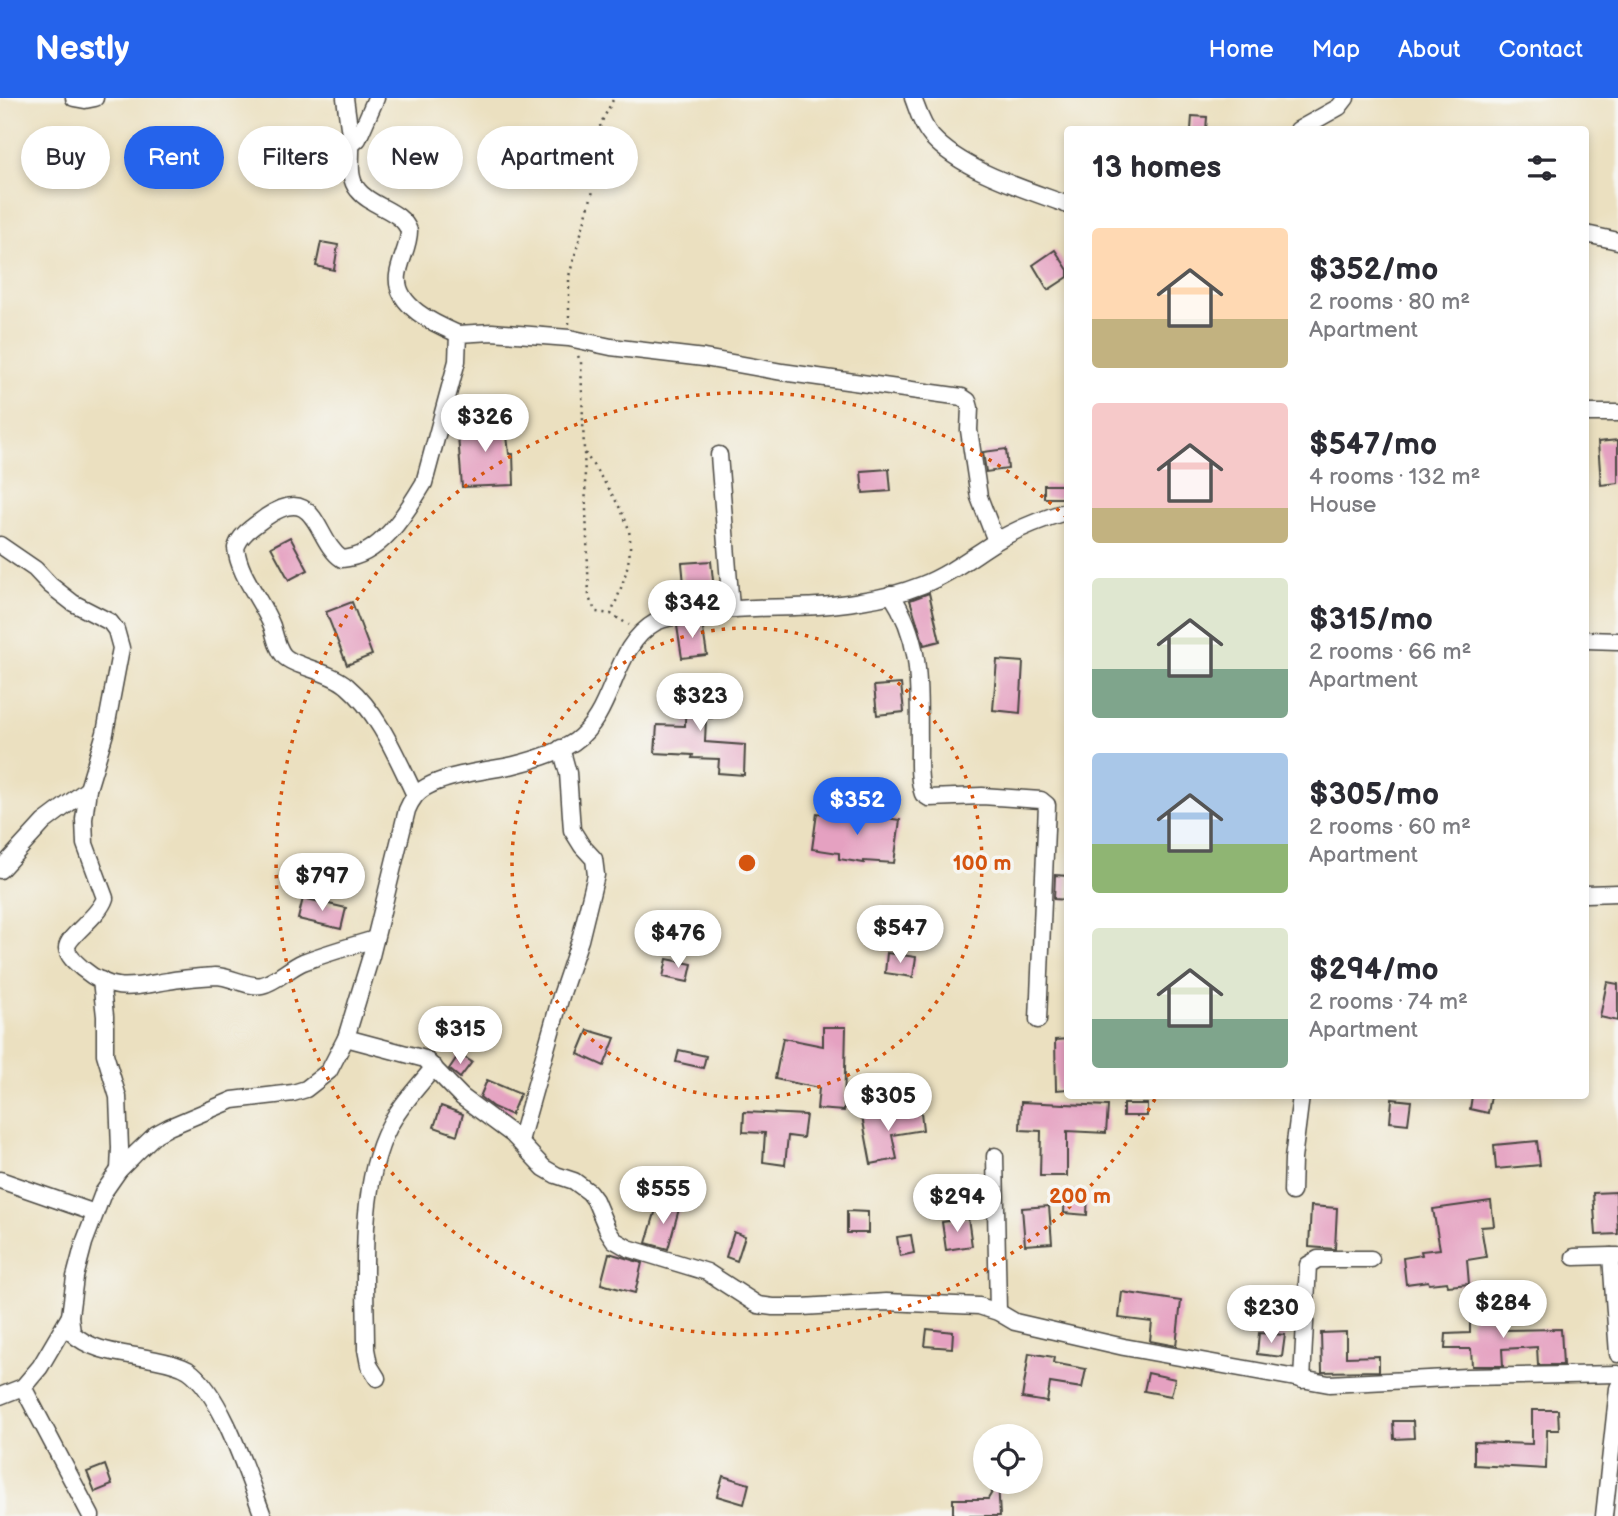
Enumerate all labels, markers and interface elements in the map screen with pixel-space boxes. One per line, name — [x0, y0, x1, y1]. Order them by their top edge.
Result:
text: Nestly — [35, 29, 129, 69]
text: Home — [1209, 35, 1274, 64]
text: Map — [1312, 35, 1360, 64]
text: About — [1398, 35, 1460, 64]
text: Contact — [1498, 35, 1583, 64]
chip: Buy — [21, 126, 110, 189]
chip: Rent — [124, 126, 224, 189]
chip: Filters — [238, 126, 353, 189]
chip: New — [367, 126, 463, 189]
chip: Apartment — [477, 126, 638, 189]
icon: filters — [1523, 149, 1561, 187]
text: 13 homes — [1092, 150, 1221, 186]
text: $352/mo — [1309, 252, 1438, 288]
icon: home — [1148, 256, 1232, 340]
text: 2 rooms · 80 m² — [1309, 288, 1470, 316]
text: Apartment — [1309, 316, 1418, 344]
pin: $326 — [444, 394, 526, 454]
text: $326 — [457, 403, 513, 431]
text: $547/mo — [1309, 427, 1437, 463]
icon: home — [1148, 431, 1232, 515]
text: 4 rooms · 132 m² — [1309, 463, 1480, 491]
text: House — [1309, 491, 1376, 519]
pin: $342 — [651, 580, 733, 640]
text: $342 — [664, 589, 720, 617]
text: $315/mo — [1309, 602, 1433, 638]
icon: home — [1148, 606, 1232, 690]
text: 2 rooms · 66 m² — [1309, 638, 1471, 666]
text: Apartment — [1309, 666, 1418, 694]
pin: $323 — [659, 674, 741, 733]
text: $323 — [672, 682, 728, 710]
text: $305/mo — [1309, 777, 1439, 813]
pin: $352 — [816, 778, 898, 837]
icon: home — [1148, 781, 1232, 865]
text: $352 — [829, 786, 885, 814]
text: 2 rooms · 60 m² — [1309, 813, 1471, 841]
text: Apartment — [1309, 841, 1418, 869]
centre of rings — [735, 851, 759, 875]
text: 100 m — [953, 851, 1011, 876]
pin: $797 — [281, 854, 363, 913]
text: $797 — [295, 862, 349, 890]
pin: $547 — [859, 906, 941, 965]
pin: $476 — [637, 910, 719, 970]
text: $547 — [873, 914, 927, 942]
text: $476 — [650, 919, 706, 947]
text: $294/mo — [1309, 952, 1439, 988]
icon: home — [1148, 956, 1232, 1040]
text: 2 rooms · 74 m² — [1309, 988, 1468, 1016]
pin: $315 — [419, 1006, 501, 1066]
text: $315 — [434, 1015, 486, 1043]
text: Apartment — [1309, 1016, 1418, 1044]
pin: $305 — [847, 1074, 929, 1133]
text: $305 — [860, 1082, 916, 1110]
pin: $555 — [622, 1166, 704, 1226]
pin: $294 — [916, 1174, 998, 1234]
text: $555 — [636, 1175, 690, 1203]
text: $294 — [929, 1183, 985, 1211]
text: 200 m — [1049, 1184, 1111, 1209]
pin: $284 — [1462, 1280, 1544, 1340]
pin: $230 — [1230, 1286, 1312, 1345]
text: $284 — [1475, 1289, 1531, 1317]
text: $230 — [1243, 1294, 1299, 1322]
map controls — [973, 1424, 1043, 1494]
button: locate — [973, 1424, 1043, 1494]

